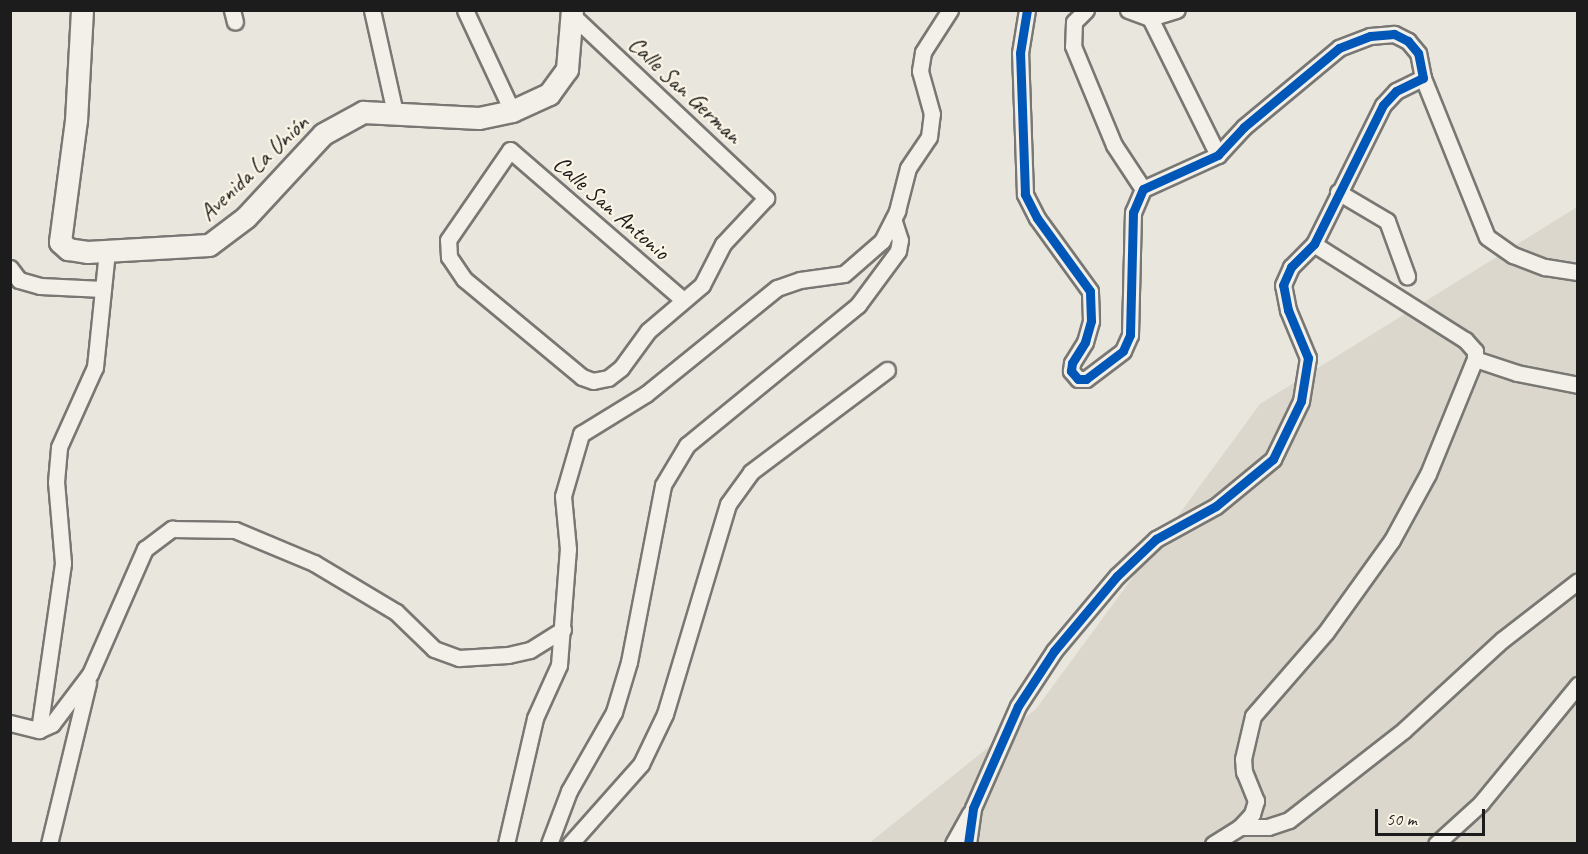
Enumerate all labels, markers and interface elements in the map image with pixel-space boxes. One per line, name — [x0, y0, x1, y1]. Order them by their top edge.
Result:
street label: Calle San German — [622, 30, 748, 150]
street label: Avenida La Unión — [193, 109, 315, 227]
street label: Calle San Antonio — [547, 150, 675, 266]
scale bar — [1378, 797, 1488, 835]
text: 50 m — [1386, 808, 1417, 830]

